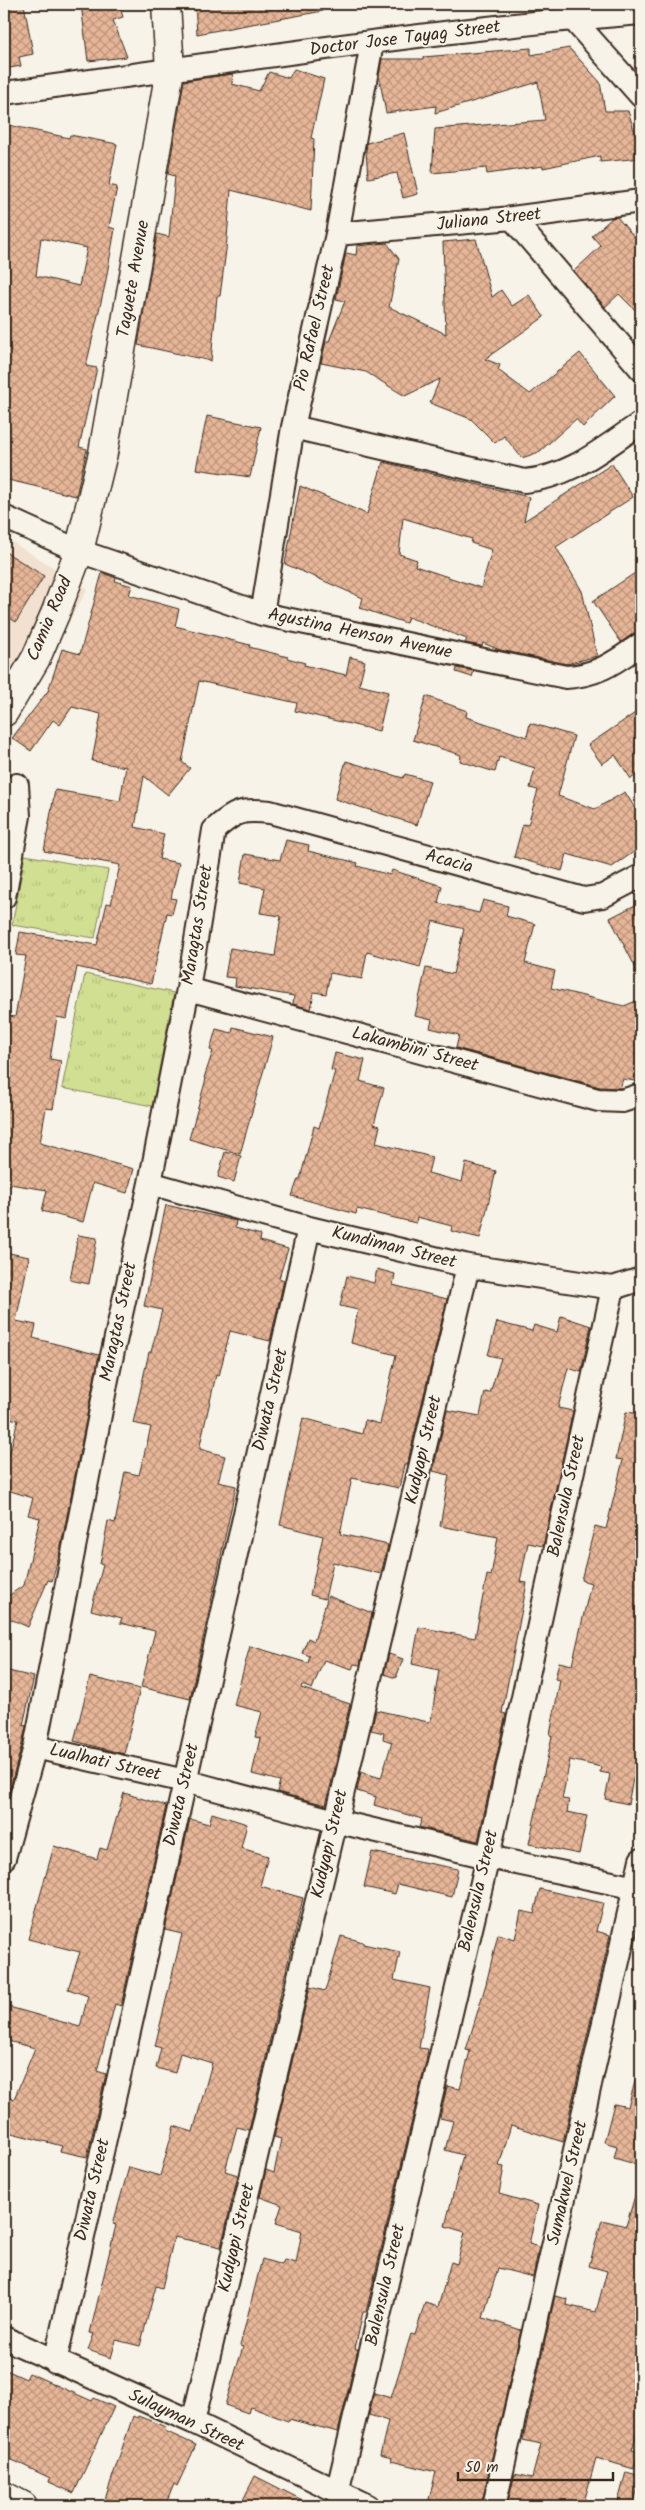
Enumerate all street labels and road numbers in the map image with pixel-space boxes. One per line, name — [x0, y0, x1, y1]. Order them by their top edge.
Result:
street label: Doctor Jose Tayag Street — [308, 13, 503, 65]
street label: Juliana Street — [435, 200, 544, 240]
street label: Taguete Avenue — [109, 218, 159, 340]
street label: Pio Rafael Street — [286, 261, 344, 394]
street label: Camia Road — [19, 571, 81, 666]
street label: Agustina Henson Avenue — [265, 600, 455, 668]
street label: Acacia — [422, 842, 476, 882]
street label: Maragtas Street — [174, 862, 222, 987]
street label: Lakambini Street — [348, 1019, 483, 1081]
street label: Kundiman Street — [329, 1219, 460, 1278]
street label: Maragtas Street — [92, 1259, 146, 1384]
street label: Diwata Street — [245, 1345, 297, 1454]
street label: Kudyapi Street — [397, 1392, 451, 1507]
street label: Balensula Street — [540, 1431, 594, 1560]
street label: Lualhati Street — [46, 1736, 165, 1790]
street label: Diwata Street — [156, 1740, 208, 1849]
street label: Kudyapi Street — [303, 1786, 357, 1901]
street label: Balensula Street — [451, 1826, 507, 1955]
street label: Sumakwel Street — [540, 2117, 597, 2248]
street label: Diwata Street — [67, 2135, 119, 2244]
street label: Kudyapi Street — [210, 2180, 264, 2295]
street label: Balensula Street — [358, 2220, 414, 2349]
street label: Sulayman Street — [123, 2381, 250, 2461]

